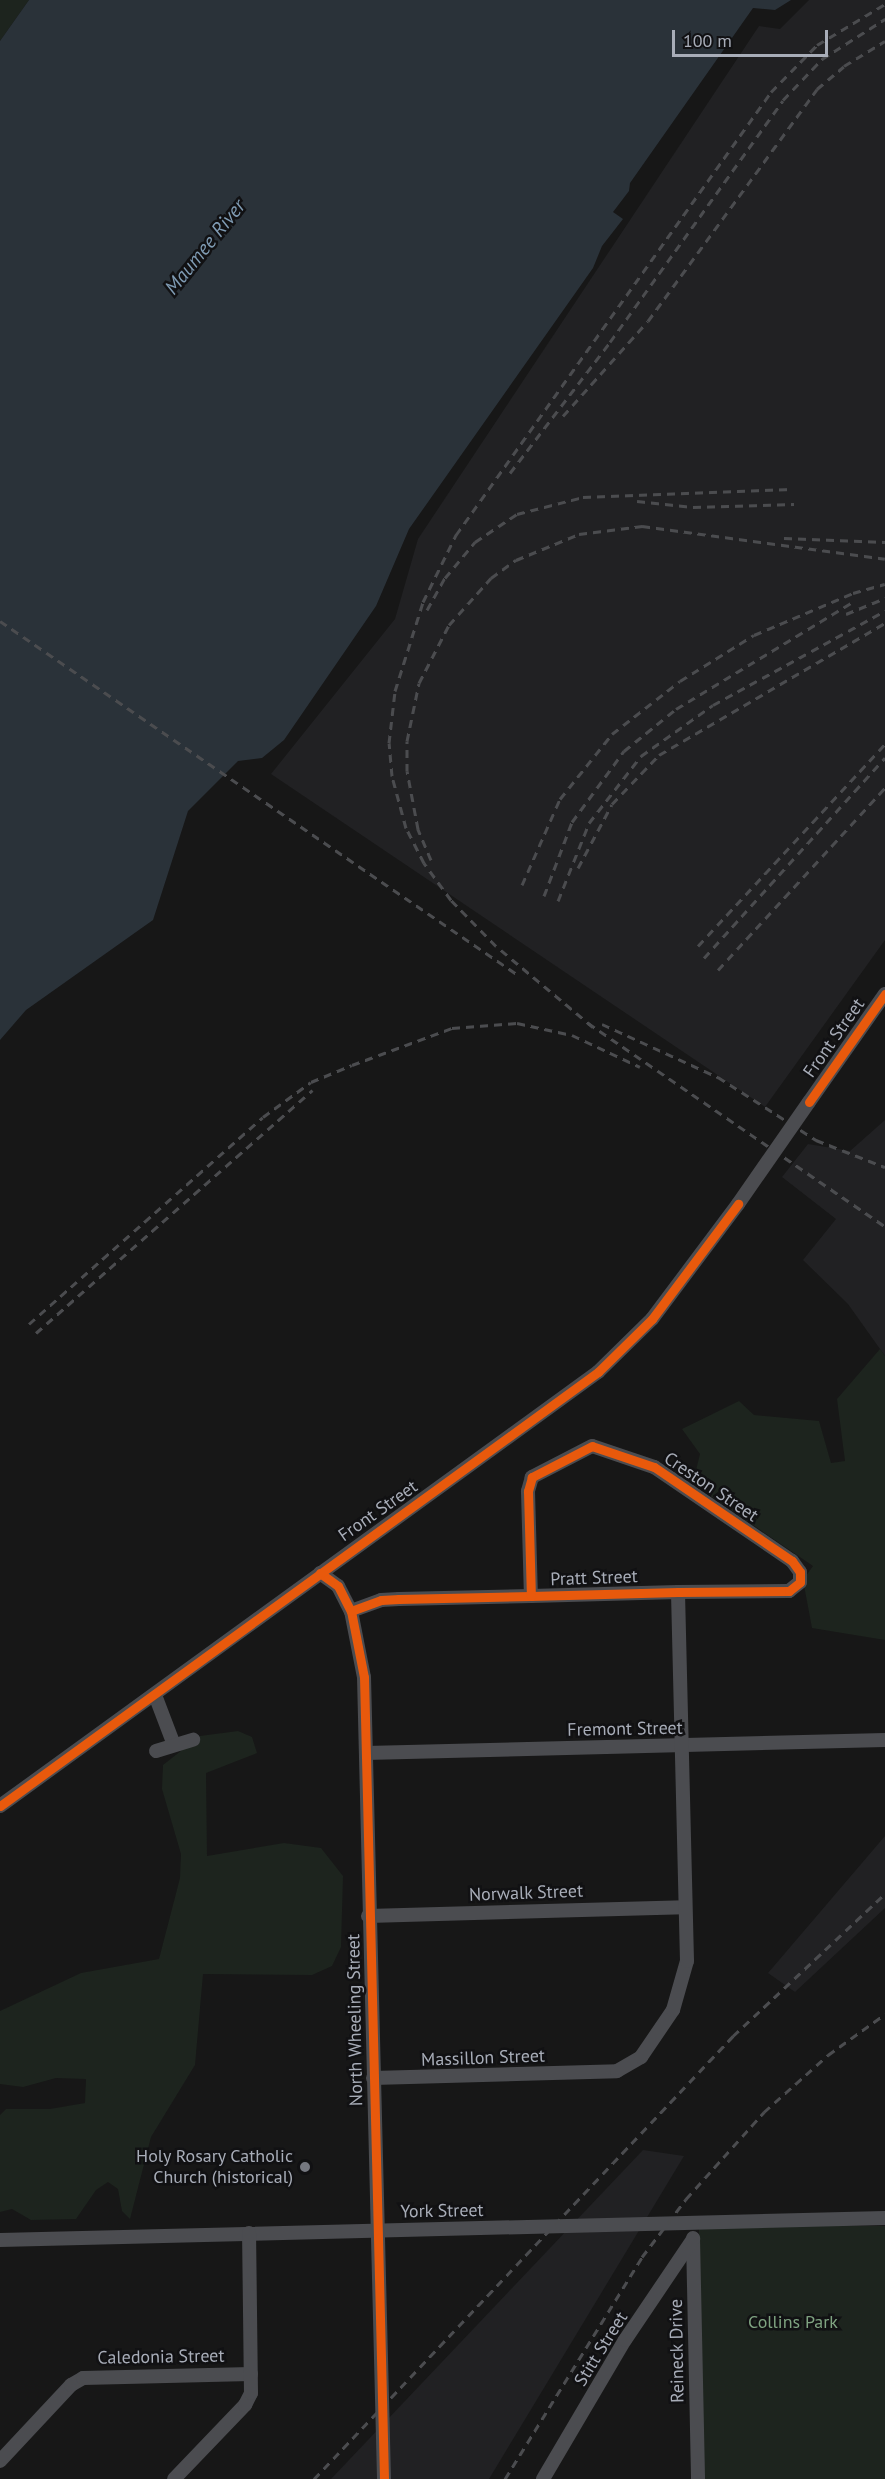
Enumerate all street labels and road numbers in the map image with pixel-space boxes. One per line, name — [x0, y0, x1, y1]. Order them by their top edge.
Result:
street label: Front Street — [799, 994, 869, 1082]
street label: Creston Street — [660, 1448, 762, 1526]
street label: Front Street — [334, 1476, 422, 1546]
street label: Pratt Street — [550, 1566, 638, 1590]
street label: Fremont Street — [567, 1717, 683, 1741]
street label: Norwalk Street — [468, 1880, 584, 1906]
street label: North Wheeling Street — [343, 1934, 367, 2106]
street label: Massillon Street — [421, 2045, 545, 2071]
street label: York Street — [400, 2199, 484, 2223]
street label: Reineck Drive — [665, 2299, 689, 2403]
street label: Stitt Street — [570, 2308, 632, 2390]
street label: Caledonia Street — [97, 2345, 225, 2369]

